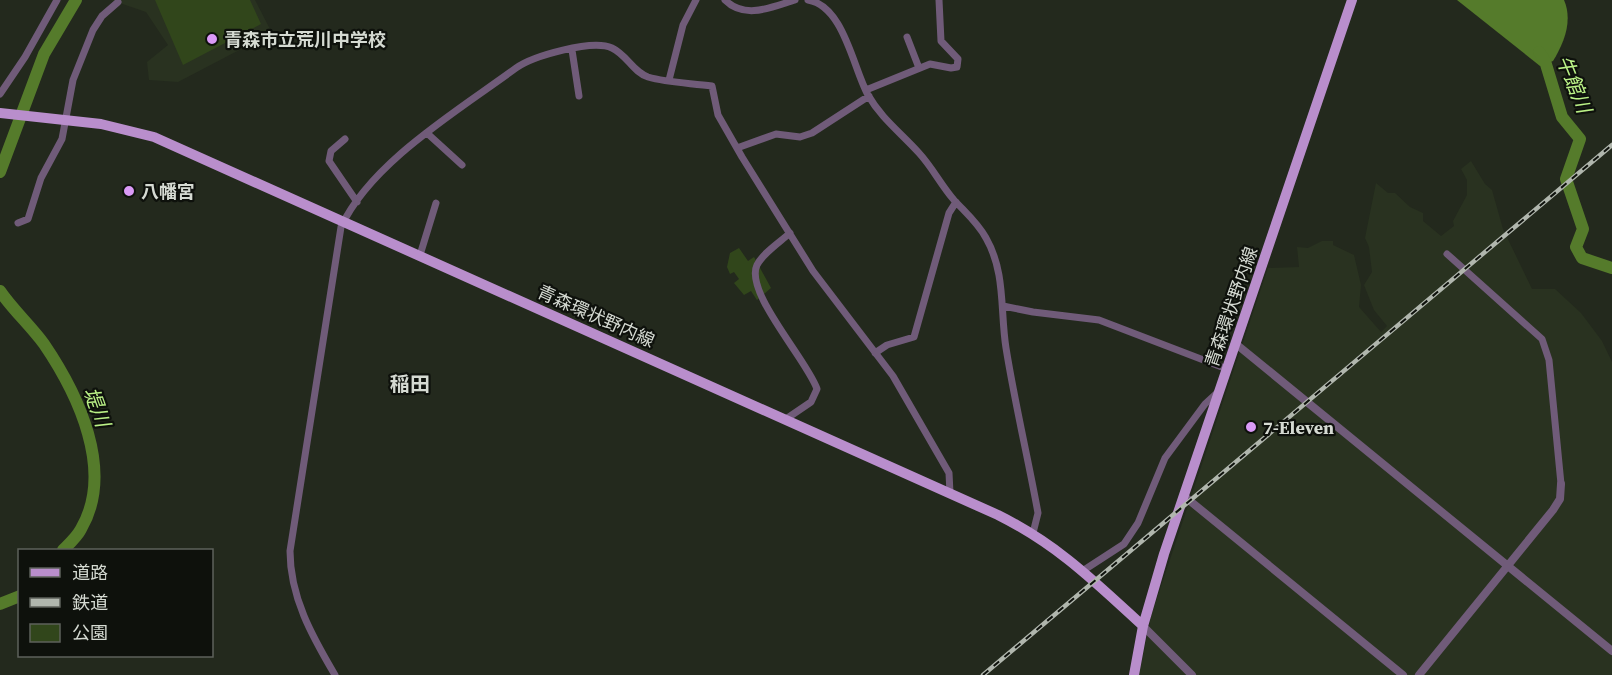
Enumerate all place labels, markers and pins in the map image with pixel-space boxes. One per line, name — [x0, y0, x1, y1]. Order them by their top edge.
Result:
place label: 青森市立荒川中学校 — [224, 27, 386, 52]
marker: 青森市立荒川中学校 — [205, 32, 219, 46]
place label: 八幡宮 — [141, 179, 195, 204]
marker: 八幡宮 — [122, 184, 136, 198]
place label: 7-Eleven — [1263, 415, 1334, 440]
marker: 7-Eleven — [1244, 420, 1258, 434]

